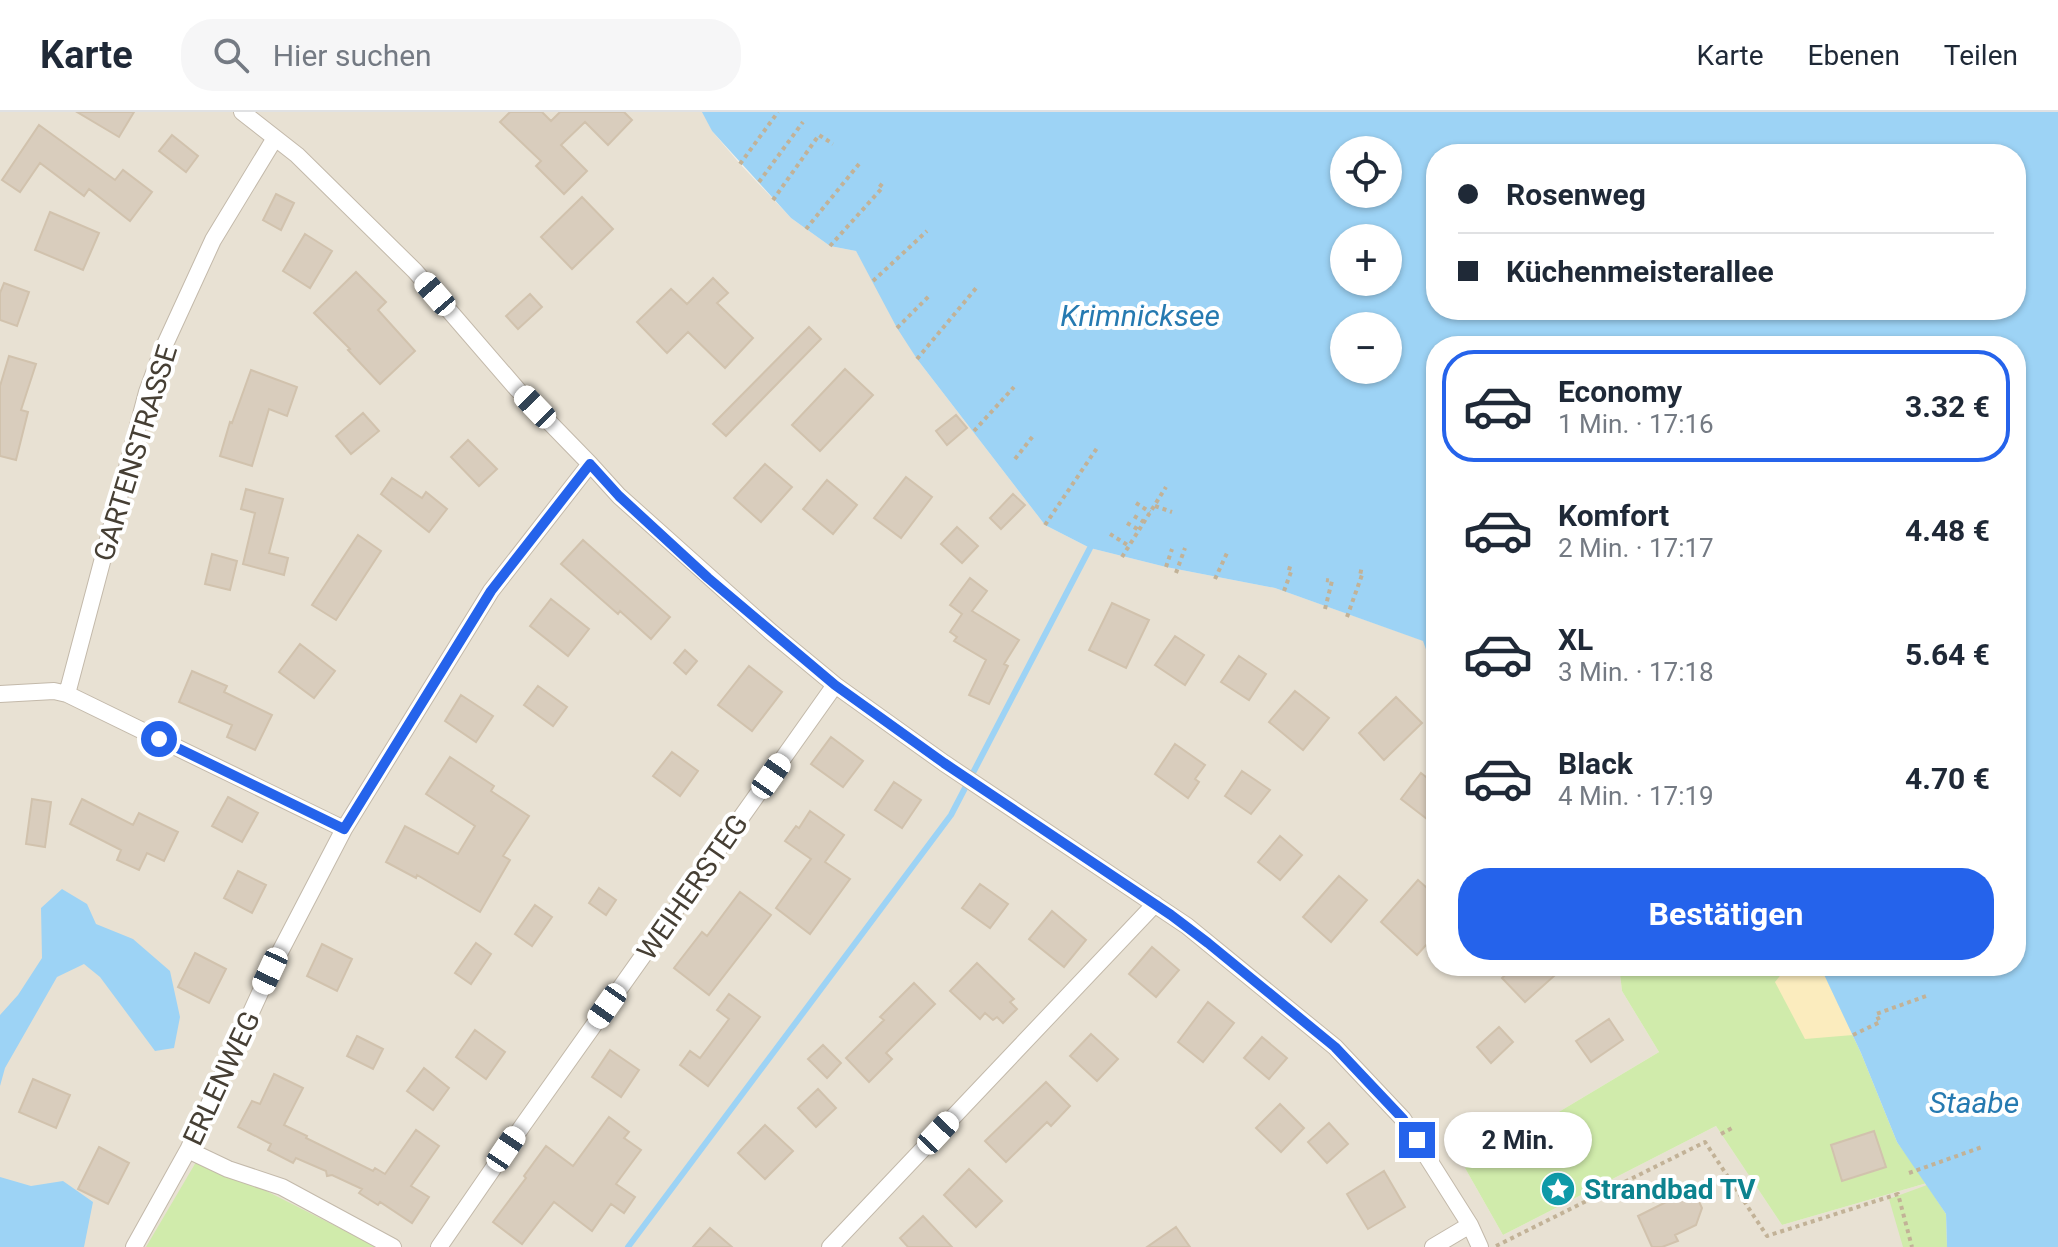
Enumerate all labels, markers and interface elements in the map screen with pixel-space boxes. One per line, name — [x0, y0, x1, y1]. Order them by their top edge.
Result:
search box — [181, 19, 741, 91]
text: Karte — [40, 33, 133, 77]
icon: search — [209, 33, 253, 77]
text: Hier suchen — [273, 38, 432, 73]
text: Karte — [1697, 39, 1764, 72]
text: Ebenen — [1808, 39, 1900, 72]
text: Teilen — [1944, 39, 2018, 72]
map controls — [1330, 136, 1402, 384]
button: locate — [1330, 136, 1402, 208]
text: Rosenweg — [1506, 177, 1646, 212]
button: + — [1330, 224, 1402, 296]
text: Küchenmeisterallee — [1506, 254, 1774, 289]
car — [410, 268, 460, 320]
water label: Krimnicksee — [1060, 298, 1220, 333]
button: − — [1330, 312, 1402, 384]
street label: GARTENSTRASSE — [87, 341, 184, 565]
icon: car — [1462, 370, 1534, 442]
text: Economy — [1558, 374, 1682, 409]
car — [510, 381, 560, 433]
text: 3.32 € — [1905, 389, 1990, 424]
text: 1 Min. · 17:16 — [1558, 409, 1714, 439]
icon: car — [1462, 494, 1534, 566]
text: Komfort — [1558, 498, 1669, 533]
text: 4.48 € — [1905, 513, 1990, 548]
text: 2 Min. · 17:17 — [1558, 533, 1714, 563]
icon: car — [1462, 618, 1534, 690]
text: XL — [1558, 622, 1593, 657]
text: 5.64 € — [1905, 637, 1990, 672]
text: 3 Min. · 17:18 — [1558, 657, 1714, 687]
route start — [141, 721, 177, 757]
icon: car — [1462, 742, 1534, 814]
text: Black — [1558, 746, 1633, 781]
car — [747, 749, 795, 803]
text: 4.70 € — [1905, 761, 1990, 796]
text: 4 Min. · 17:19 — [1558, 781, 1714, 811]
street label: WEIHERSTEG — [630, 808, 755, 966]
button: Bestätigen — [1458, 868, 1994, 960]
car — [249, 944, 291, 998]
car — [583, 979, 631, 1033]
street label: ERLENWEG — [176, 1006, 267, 1150]
water label: Staabe — [1929, 1085, 2019, 1120]
car — [913, 1107, 963, 1159]
callout: 2 Min. — [1445, 1112, 1593, 1168]
car — [483, 1122, 529, 1176]
route end — [1399, 1122, 1435, 1158]
text: 2 Min. — [1481, 1125, 1555, 1155]
place icon: Strandbad TV — [1539, 1170, 1577, 1208]
place label: Strandbad TV — [1584, 1173, 1756, 1206]

